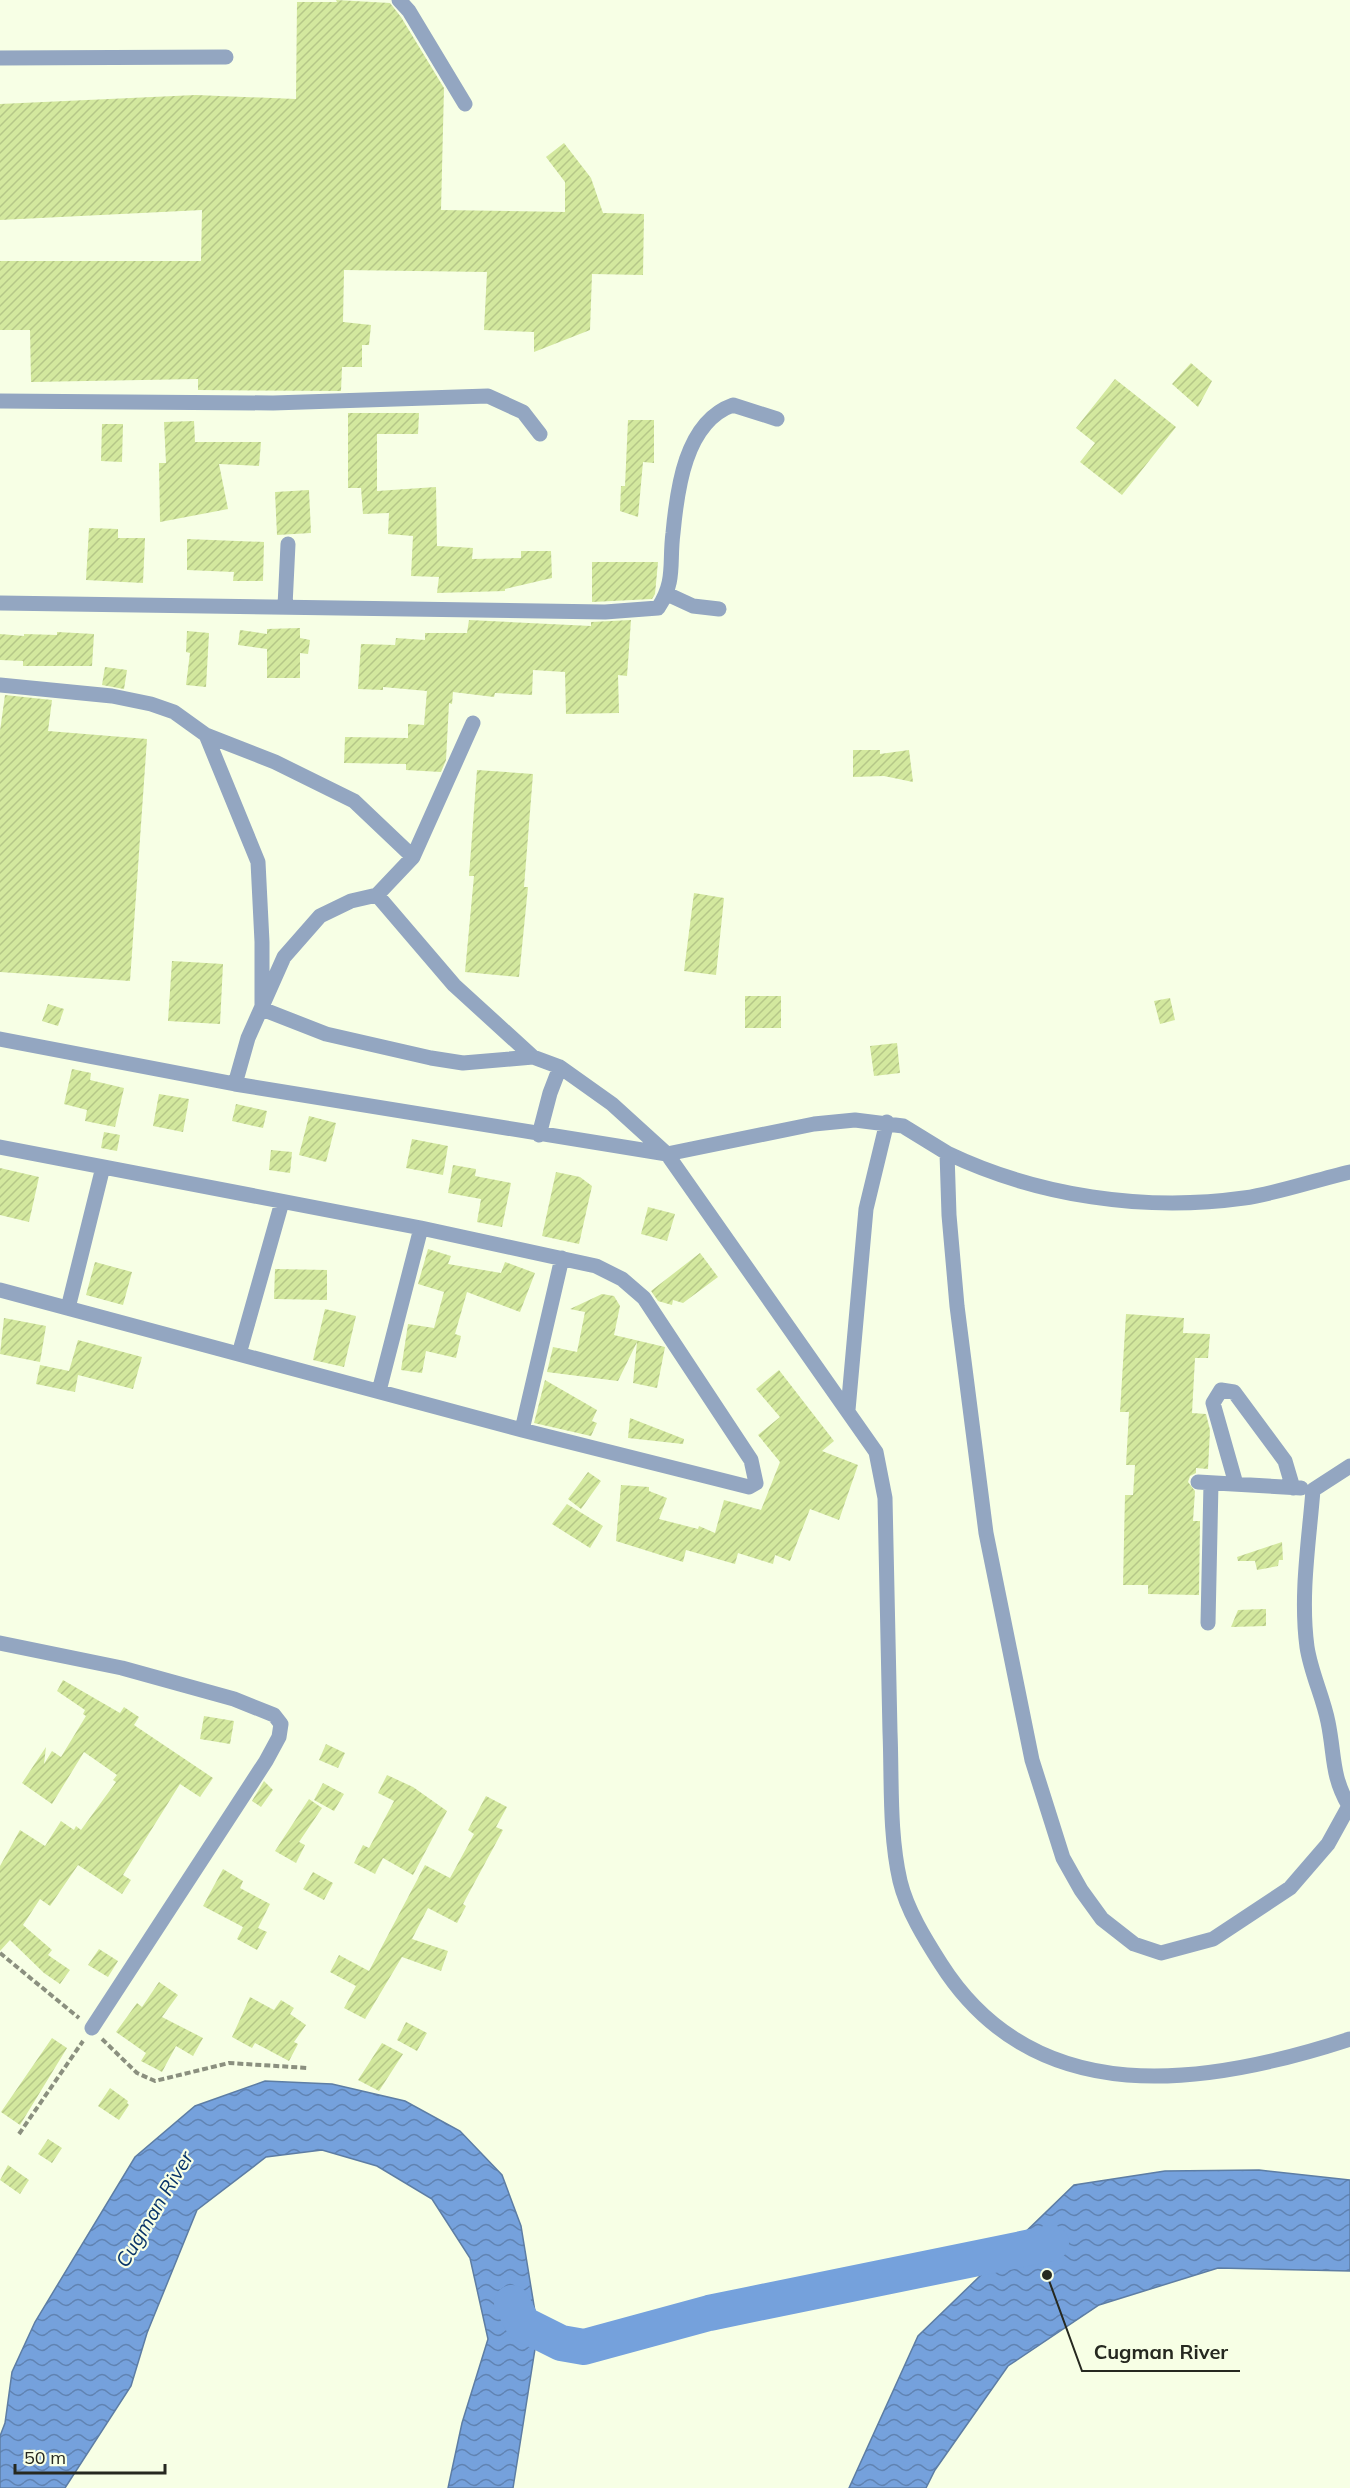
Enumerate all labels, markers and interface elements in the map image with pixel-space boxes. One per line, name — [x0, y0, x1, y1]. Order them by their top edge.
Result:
water label: Cugman River — [110, 2146, 199, 2271]
callout: Cugman River — [1082, 2333, 1240, 2371]
text: Cugman River — [1094, 2339, 1228, 2364]
scale bar — [15, 2437, 165, 2475]
text: 50 m — [24, 2446, 66, 2469]

